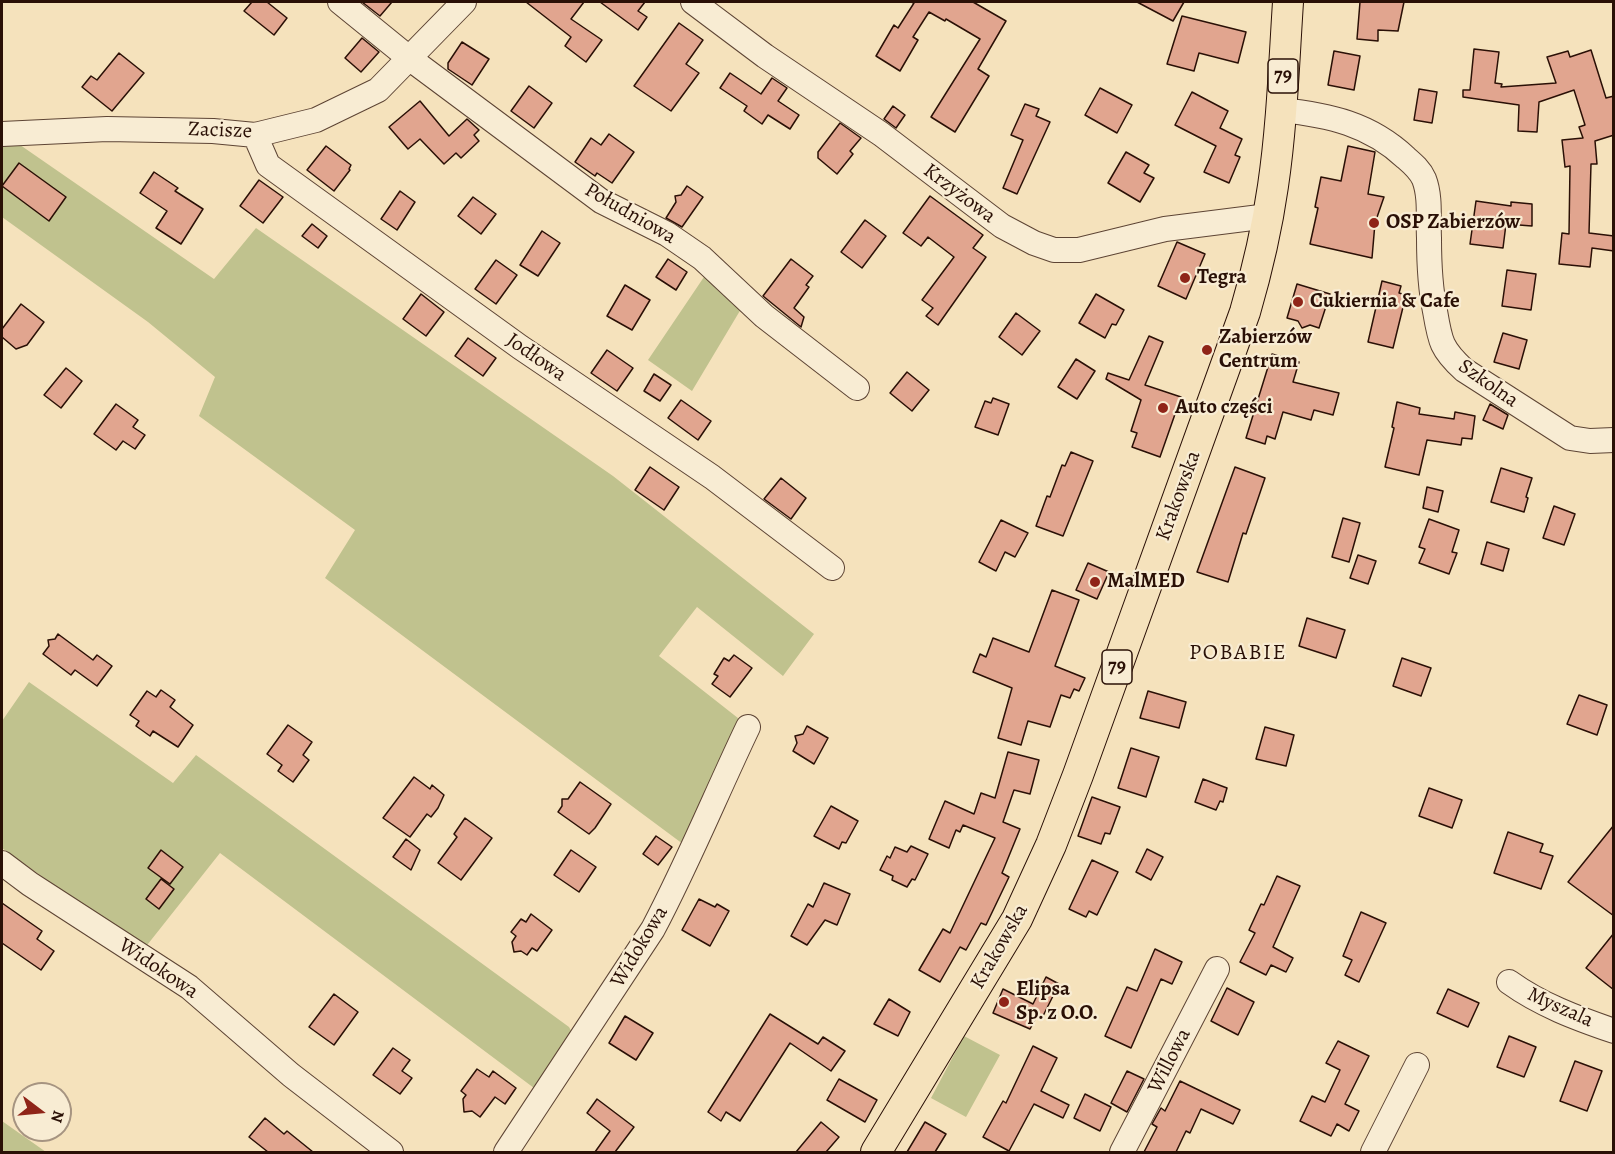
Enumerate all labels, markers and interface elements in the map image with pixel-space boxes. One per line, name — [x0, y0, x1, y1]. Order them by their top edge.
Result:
road number: 79 — [1268, 59, 1298, 93]
street label: Zacisze — [188, 117, 252, 145]
street label: Krzyżowa — [918, 159, 1000, 229]
street label: Południowa — [580, 178, 680, 250]
place label: OSP Zabierzów — [1386, 210, 1520, 236]
marker: OSP Zabierzów — [1367, 216, 1381, 230]
place label: Tegra — [1197, 265, 1247, 291]
marker: Tegra — [1178, 271, 1192, 285]
place label: Cukiernia & Cafe — [1310, 289, 1460, 315]
marker: Cukiernia & Cafe — [1291, 295, 1305, 309]
place label: Zabierzów Centrum — [1219, 325, 1312, 375]
street label: Jodłowa — [501, 328, 571, 388]
marker: Zabierzów Centrum — [1200, 343, 1214, 357]
street label: Szkolna — [1453, 354, 1523, 414]
place label: Auto części — [1175, 395, 1273, 421]
marker: Auto części — [1156, 401, 1170, 415]
street label: Krakowska — [1151, 448, 1207, 544]
place label: MalMED — [1107, 569, 1185, 595]
marker: MalMED — [1088, 575, 1102, 589]
district label: POBABIE — [1189, 641, 1287, 667]
road number: 79 — [1102, 650, 1132, 684]
street label: Krakowska — [966, 900, 1034, 994]
street label: Widokowa — [606, 902, 674, 992]
street label: Widokowa — [113, 933, 203, 1005]
place label: Elipsa Sp. z O.O. — [1016, 977, 1098, 1027]
street label: Myszala — [1523, 982, 1597, 1034]
marker: Elipsa Sp. z O.O. — [997, 995, 1011, 1009]
street label: Willowa — [1143, 1024, 1197, 1098]
north arrow — [12, 1082, 72, 1142]
text: N — [45, 1108, 70, 1125]

